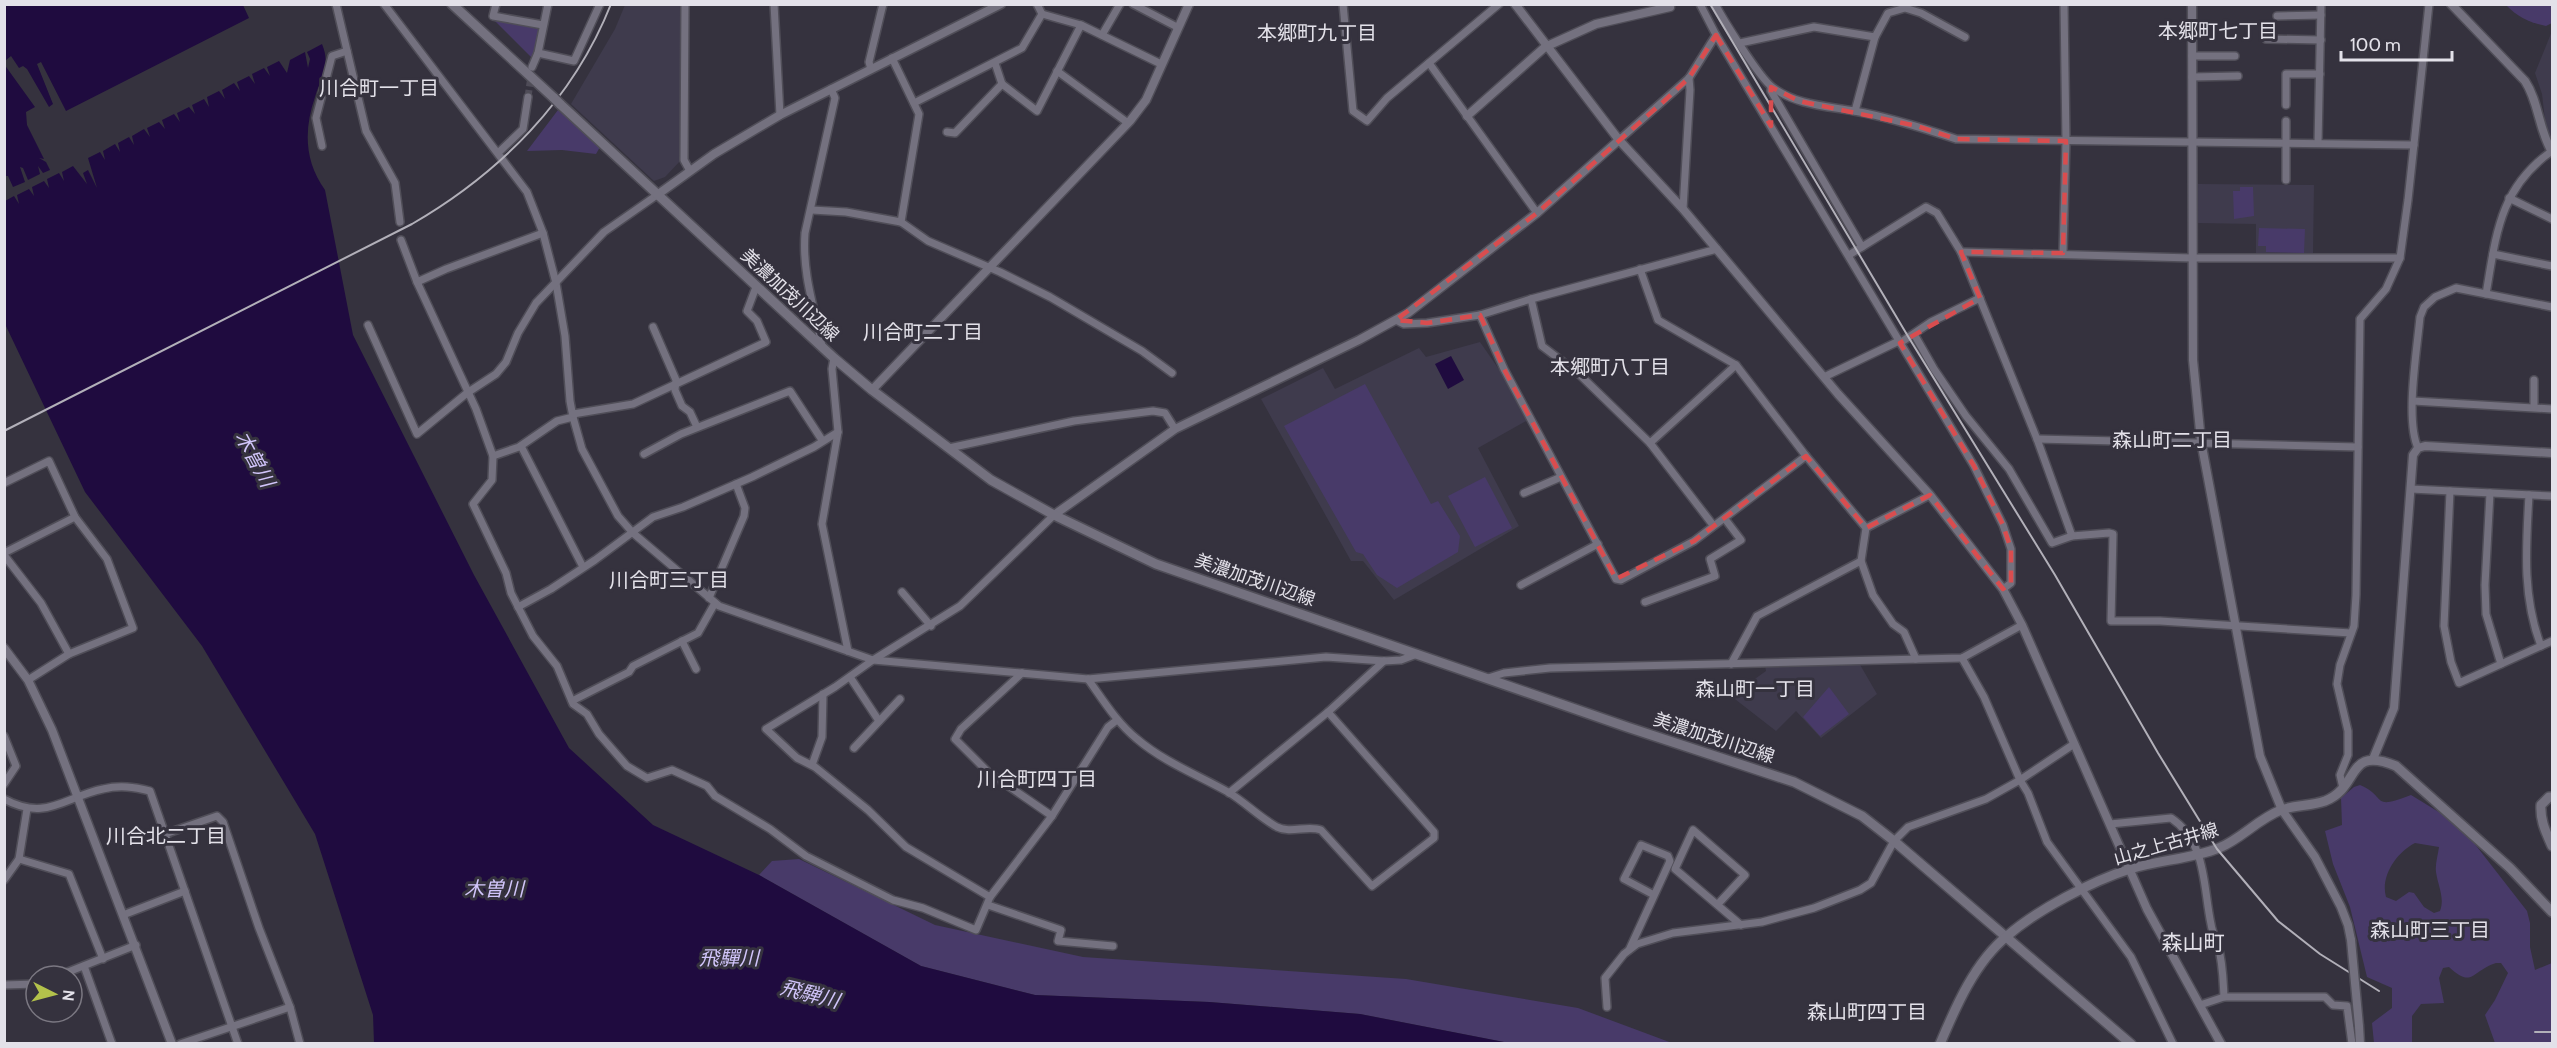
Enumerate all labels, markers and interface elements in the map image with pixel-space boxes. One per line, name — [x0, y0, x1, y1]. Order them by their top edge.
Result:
district label: 本郷町七丁目 — [2158, 19, 2278, 43]
district label: 本郷町九丁目 — [1257, 21, 1377, 45]
scale bar — [2341, 24, 2452, 62]
text: 100 m — [2350, 34, 2401, 56]
district label: 川合町一丁目 — [319, 76, 439, 100]
street label: 美濃加茂川辺線 — [736, 244, 844, 346]
district label: 川合町二丁目 — [863, 320, 983, 344]
district label: 本郷町八丁目 — [1550, 355, 1670, 379]
water label: 木曽川 — [230, 427, 281, 493]
district label: 森山町二丁目 — [2112, 428, 2232, 452]
street label: 美濃加茂川辺線 — [1192, 549, 1318, 611]
district label: 川合町三丁目 — [609, 568, 729, 592]
district label: 森山町一丁目 — [1695, 677, 1815, 701]
street label: 美濃加茂川辺線 — [1651, 708, 1777, 768]
district label: 川合町四丁目 — [977, 767, 1097, 791]
street label: 山之上古井線 — [2111, 819, 2221, 869]
district label: 川合北二丁目 — [106, 824, 226, 848]
water label: 木曽川 — [464, 877, 526, 901]
district label: 森山町三丁目 — [2370, 918, 2490, 942]
district label: 森山町 — [2162, 930, 2225, 955]
water label: 飛驒川 — [699, 946, 761, 970]
north arrow — [24, 964, 84, 1024]
water label: 飛騨川 — [778, 975, 844, 1013]
text: N — [58, 989, 78, 1002]
district label: 森山町四丁目 — [1807, 1000, 1927, 1024]

